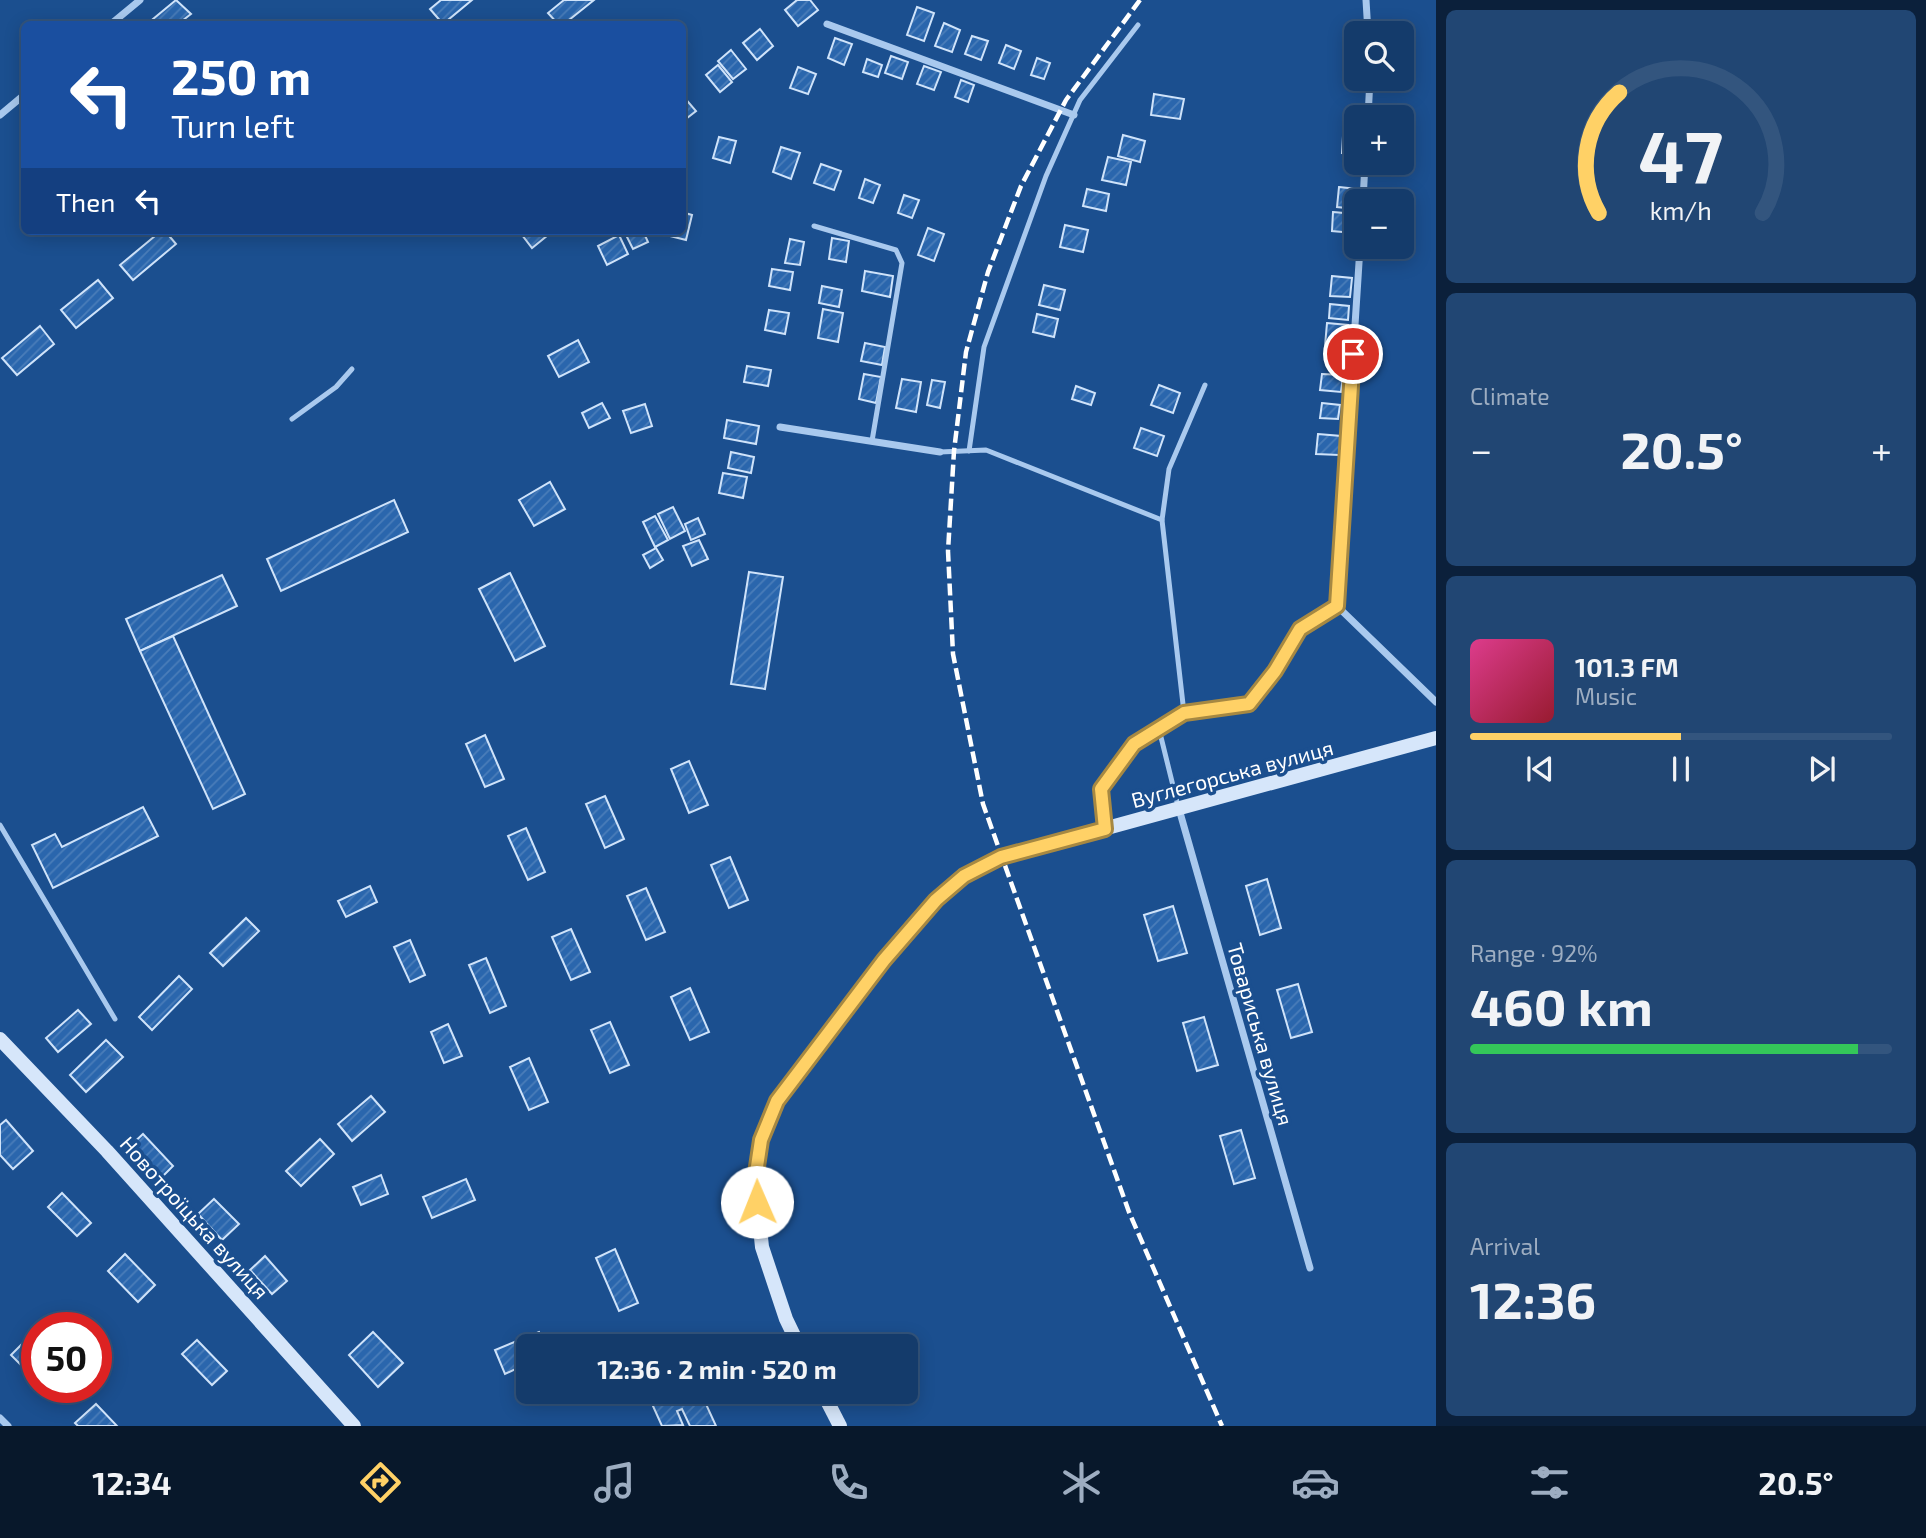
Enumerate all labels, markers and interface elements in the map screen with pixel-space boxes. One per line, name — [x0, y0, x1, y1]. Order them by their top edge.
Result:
map controls — [1344, 21, 1414, 259]
button: search — [1344, 21, 1414, 91]
text: 250 m — [171, 46, 311, 105]
icon: left — [56, 49, 147, 140]
button: + — [1344, 105, 1414, 175]
text: Turn left — [171, 106, 295, 144]
text: 47 — [1639, 110, 1723, 198]
icon: left — [129, 182, 167, 220]
text: Then — [56, 186, 115, 217]
button: − — [1344, 189, 1414, 259]
text: km/h — [1650, 194, 1712, 224]
pin — [1323, 324, 1383, 384]
icon: arrive — [1334, 335, 1372, 373]
text: Climate — [1470, 382, 1550, 410]
text: 20.5° — [1620, 417, 1743, 479]
text: − — [1470, 426, 1492, 472]
text: + — [1871, 426, 1892, 472]
text: 101.3 FM — [1575, 651, 1679, 682]
text: Music — [1575, 682, 1637, 710]
street label: Вуглегорська вулиця — [1128, 734, 1336, 813]
icon: previous — [1521, 750, 1559, 788]
icon: pause — [1662, 750, 1700, 788]
icon: next — [1803, 750, 1841, 788]
text: Range · 92% — [1470, 939, 1598, 967]
street label: Товариська вулиця — [1222, 940, 1299, 1128]
text: 460 km — [1470, 974, 1653, 1036]
street label: Новотроїцька вулиця — [115, 1131, 275, 1304]
position arrow — [720, 1165, 794, 1239]
text: Arrival — [1470, 1232, 1540, 1260]
text: 12:36 — [1470, 1267, 1596, 1329]
speed limit sign: 50 — [21, 1312, 112, 1403]
text: 12:36 · 2 min · 520 m — [597, 1353, 837, 1384]
icon: directions — [356, 1458, 405, 1507]
icon: music — [590, 1458, 639, 1507]
icon: phone — [824, 1458, 873, 1507]
icon: climate — [1057, 1458, 1106, 1507]
icon: car — [1291, 1458, 1340, 1507]
icon: filters — [1525, 1458, 1574, 1507]
text: 12:34 — [92, 1463, 172, 1501]
text: 20.5° — [1758, 1463, 1834, 1501]

